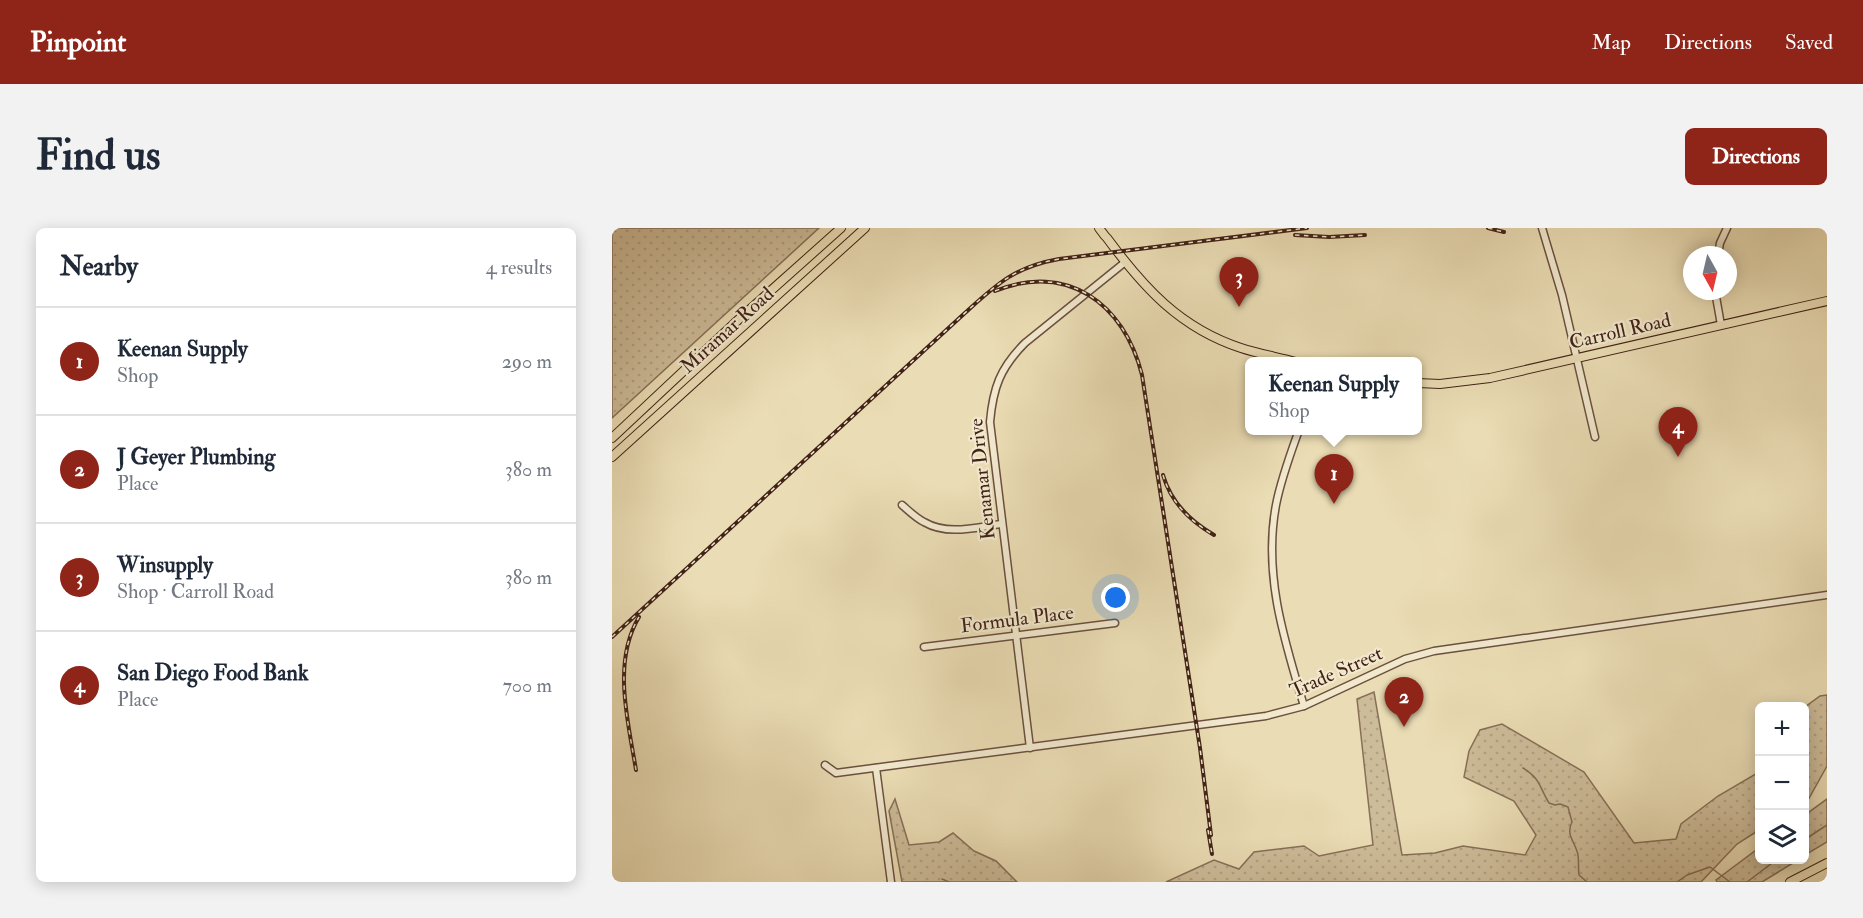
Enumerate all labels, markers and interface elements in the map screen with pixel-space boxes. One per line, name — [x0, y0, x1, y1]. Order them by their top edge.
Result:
text: Pinpoint — [30, 25, 126, 60]
text: Map — [1591, 29, 1631, 56]
text: Directions — [1664, 29, 1752, 56]
text: Saved — [1785, 29, 1833, 56]
button: Directions — [1685, 128, 1827, 185]
text: Find us — [36, 130, 160, 182]
north arrow — [1683, 246, 1737, 300]
text: Nearby — [60, 251, 138, 283]
text: 4 results — [486, 255, 552, 280]
pin: 3 — [1220, 257, 1258, 307]
street label: Miramar Road — [675, 281, 779, 379]
street label: Carroll Road — [1567, 307, 1673, 355]
text: Keenan Supply — [117, 335, 248, 363]
text: 1 — [76, 349, 83, 374]
text: 290 m — [502, 349, 552, 374]
popup — [1245, 357, 1422, 435]
text: Shop — [117, 363, 158, 388]
text: Keenan Supply — [1268, 370, 1399, 398]
text: Shop — [1268, 398, 1310, 423]
pin: 4 — [1658, 408, 1698, 457]
street label: Kenamar Drive — [963, 417, 1001, 541]
text: J Geyer Plumbing — [117, 443, 275, 471]
pin: 1 — [1314, 454, 1354, 504]
text: 2 — [74, 457, 85, 482]
text: 380 m — [505, 457, 552, 482]
text: Place — [117, 471, 158, 496]
text: Winsupply — [117, 551, 213, 579]
text: 3 — [76, 565, 83, 590]
text: 380 m — [505, 565, 552, 590]
text: Shop · Carroll Road — [117, 579, 274, 604]
your location — [1101, 583, 1130, 612]
street label: Formula Place — [959, 600, 1075, 638]
street label: Trade Street — [1286, 640, 1387, 704]
text: San Diego Food Bank — [117, 659, 308, 687]
text: 4 — [74, 673, 85, 698]
text: 700 m — [503, 673, 552, 698]
pin: 2 — [1384, 678, 1424, 727]
text: Place — [117, 687, 158, 712]
map controls — [1755, 702, 1809, 864]
button: + — [1755, 702, 1809, 756]
button: − — [1755, 756, 1809, 810]
button: layers — [1755, 810, 1809, 864]

